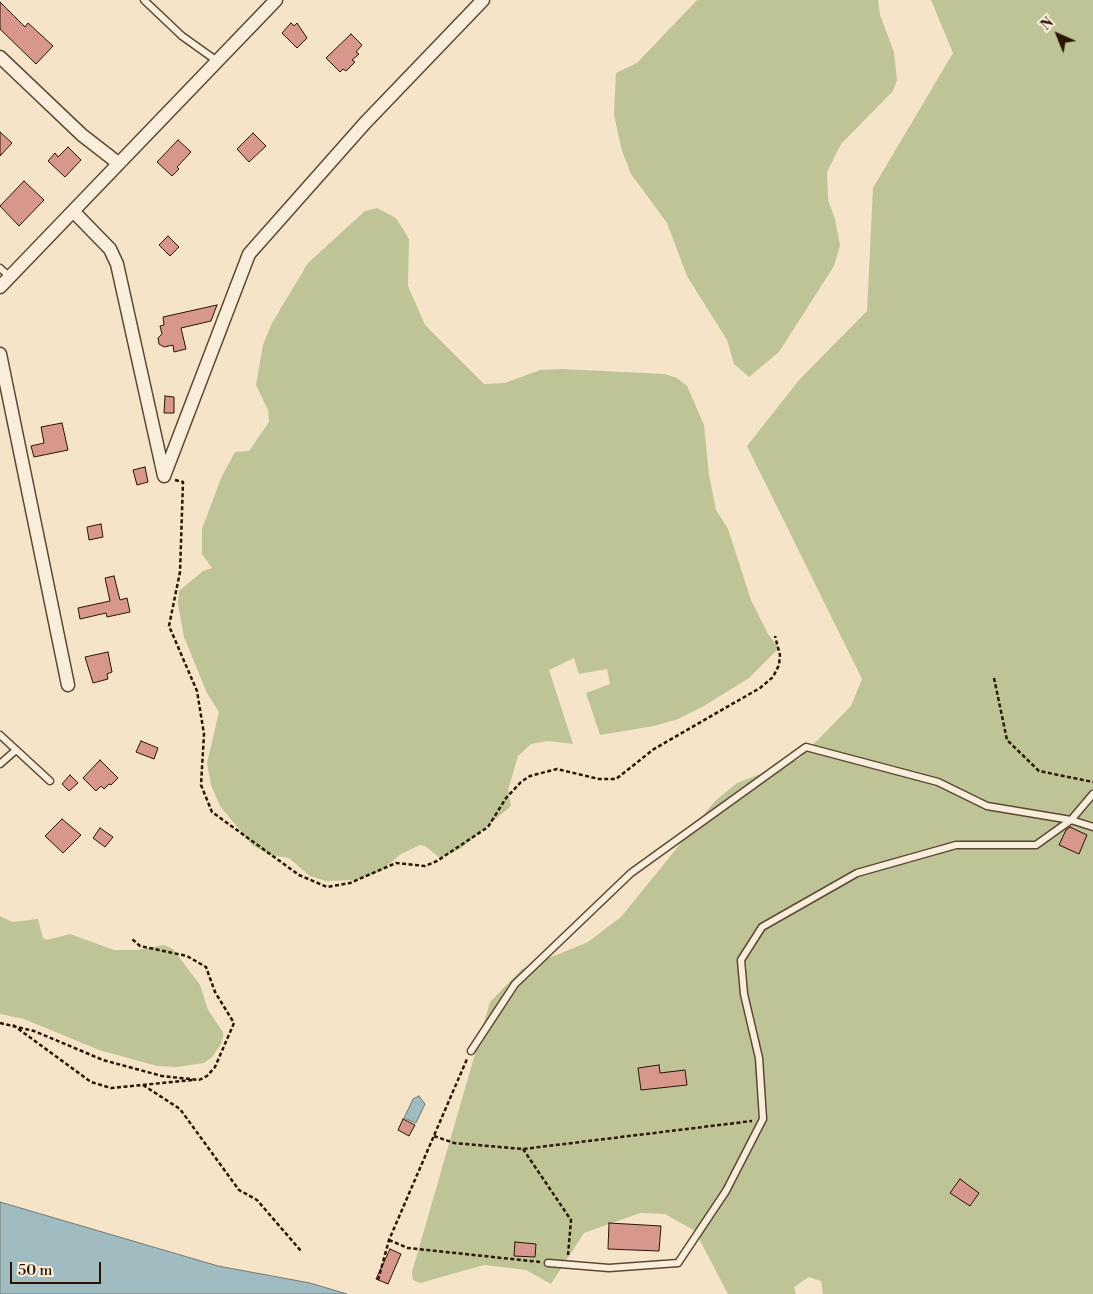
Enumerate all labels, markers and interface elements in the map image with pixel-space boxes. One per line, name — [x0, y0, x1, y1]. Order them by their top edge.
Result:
north arrow — [1033, 10, 1083, 60]
text: N — [1037, 14, 1058, 35]
scale bar — [12, 1252, 104, 1284]
text: 50 m — [18, 1261, 52, 1280]

